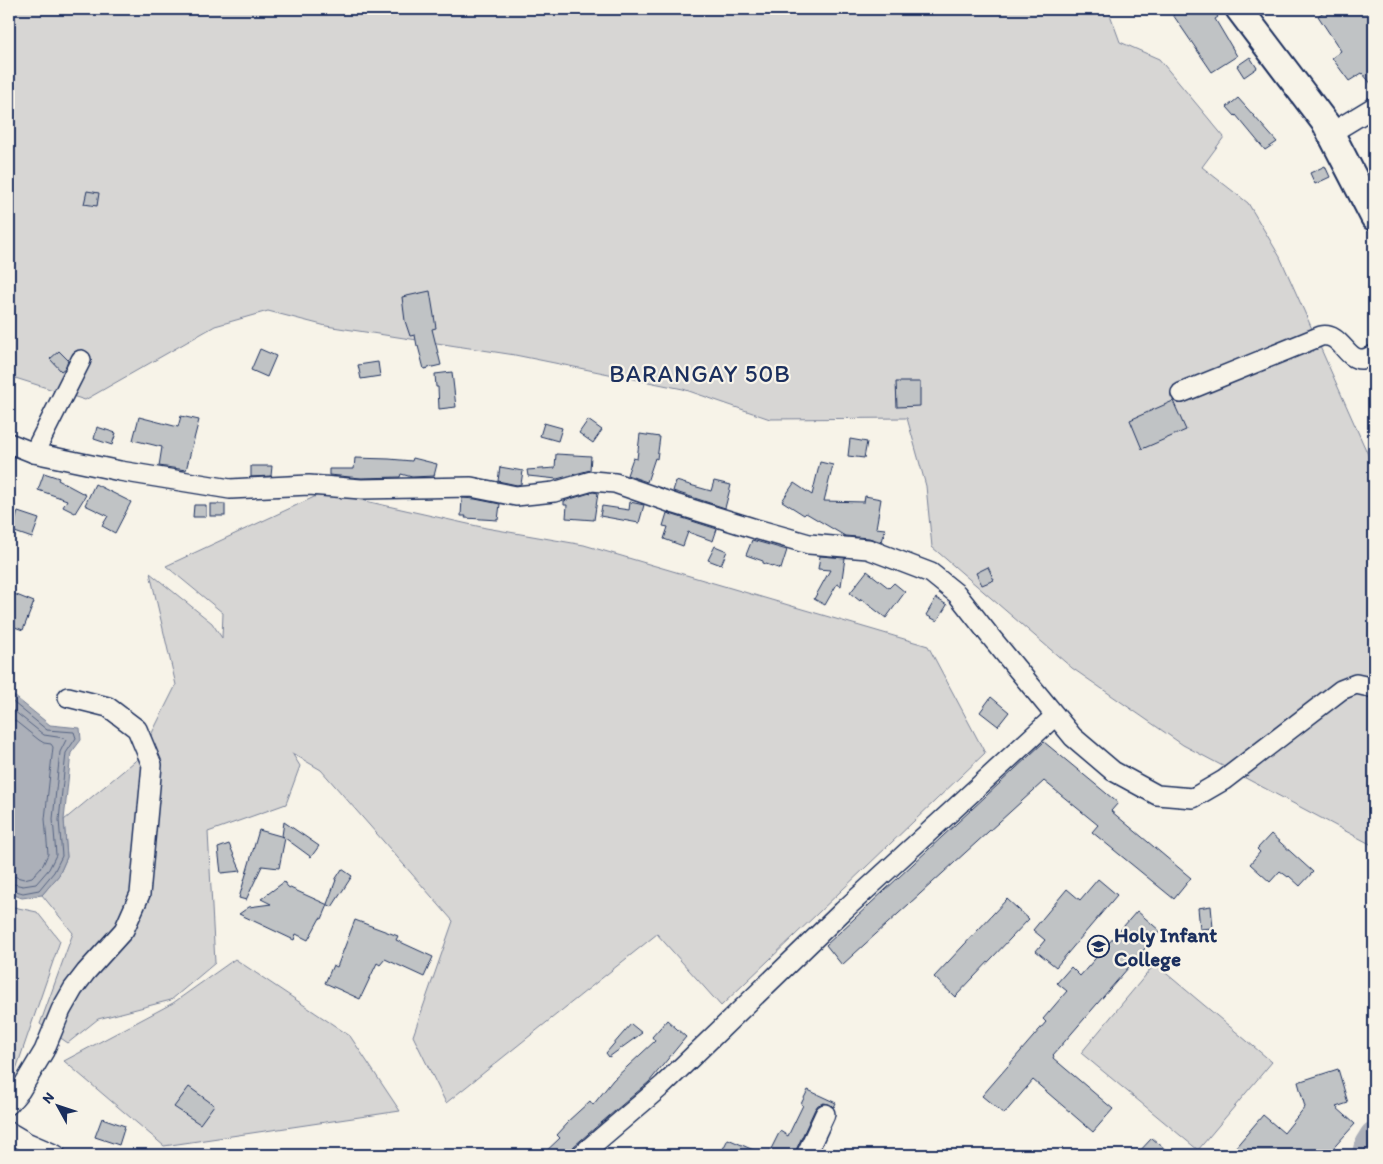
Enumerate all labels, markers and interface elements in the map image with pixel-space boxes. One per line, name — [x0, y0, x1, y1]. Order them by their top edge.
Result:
district label: BARANGAY 50B — [609, 359, 791, 388]
place label: Holy Infant College — [1114, 922, 1217, 972]
school or university icon: Holy Infant College — [1086, 934, 1110, 958]
north arrow — [32, 1082, 82, 1132]
text: N — [39, 1089, 58, 1107]

